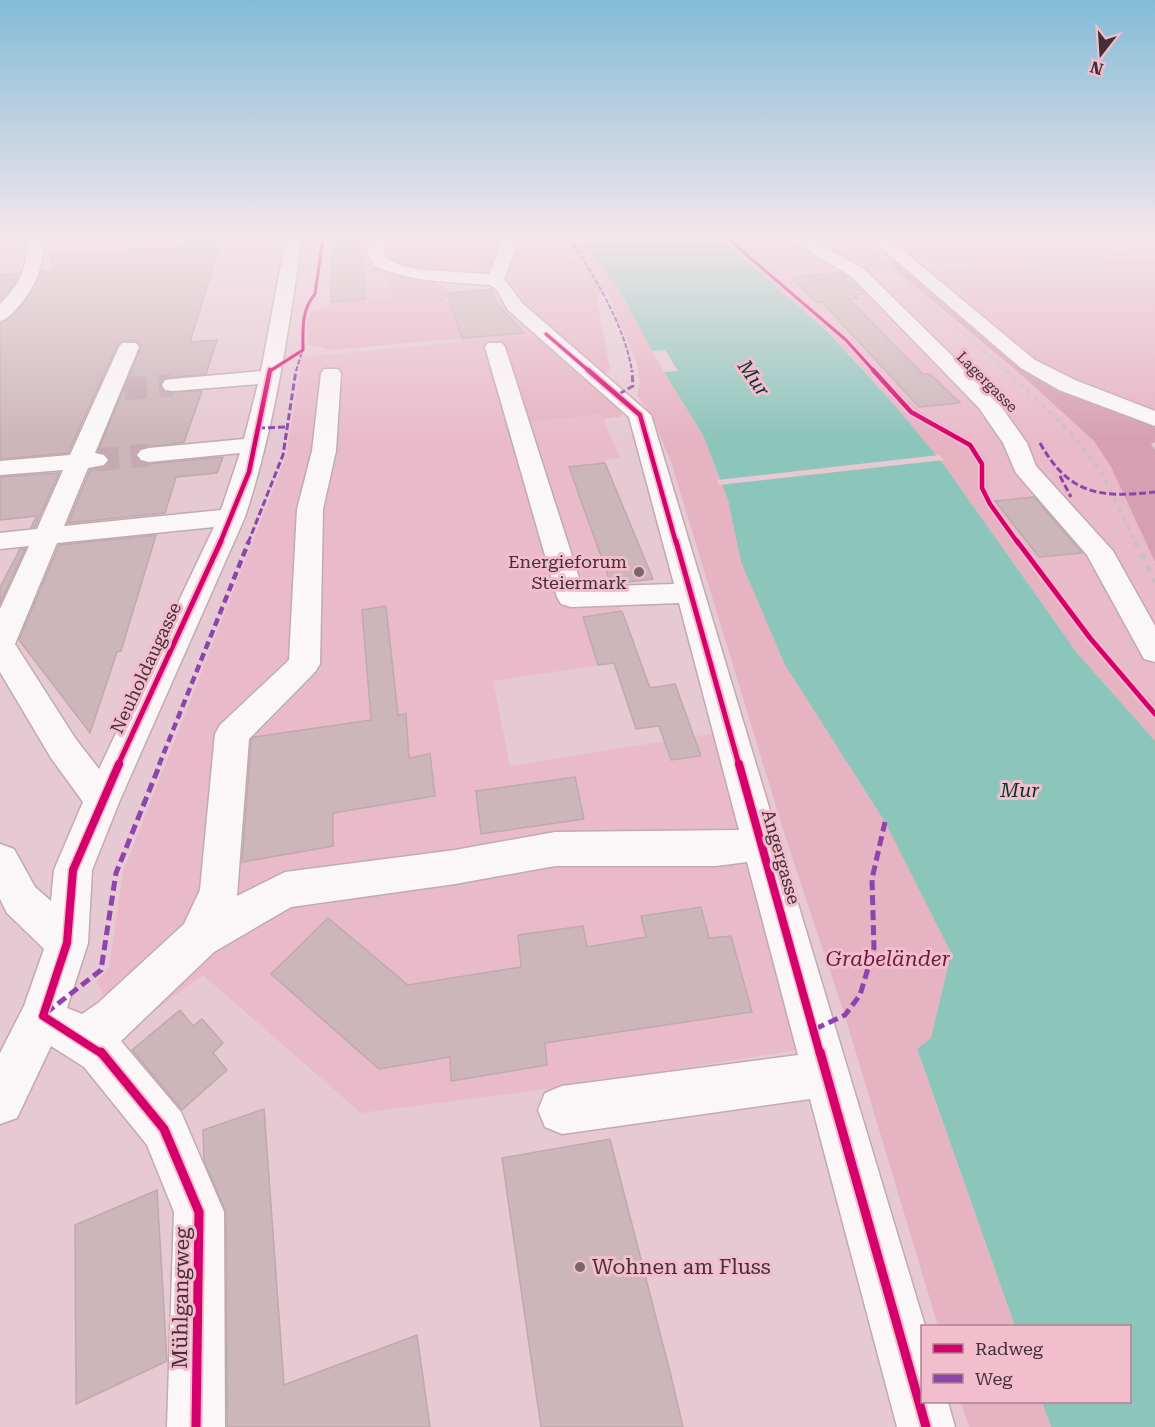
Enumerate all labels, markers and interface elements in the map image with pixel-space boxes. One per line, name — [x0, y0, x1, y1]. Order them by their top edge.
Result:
north arrow — [1071, 24, 1131, 84]
text: N — [1088, 57, 1105, 79]
street label: Lagergasse — [953, 348, 1021, 416]
water label: Mur — [732, 354, 775, 402]
place label: Energieforum Steiermark — [508, 551, 627, 593]
marker: Energieforum Steiermark — [632, 565, 646, 579]
street label: Neuholdaugasse — [106, 599, 185, 737]
water label: Mur — [999, 778, 1040, 802]
street label: Angergasse — [758, 807, 805, 907]
park label: Grabeländer — [826, 947, 950, 971]
street label: Mühlgangweg — [168, 1227, 194, 1369]
place label: Wohnen am Fluss — [592, 1255, 771, 1279]
marker: Wohnen am Fluss — [573, 1260, 587, 1274]
legend — [921, 1325, 1131, 1403]
text: Radweg — [975, 1338, 1044, 1359]
text: Weg — [975, 1368, 1013, 1389]

